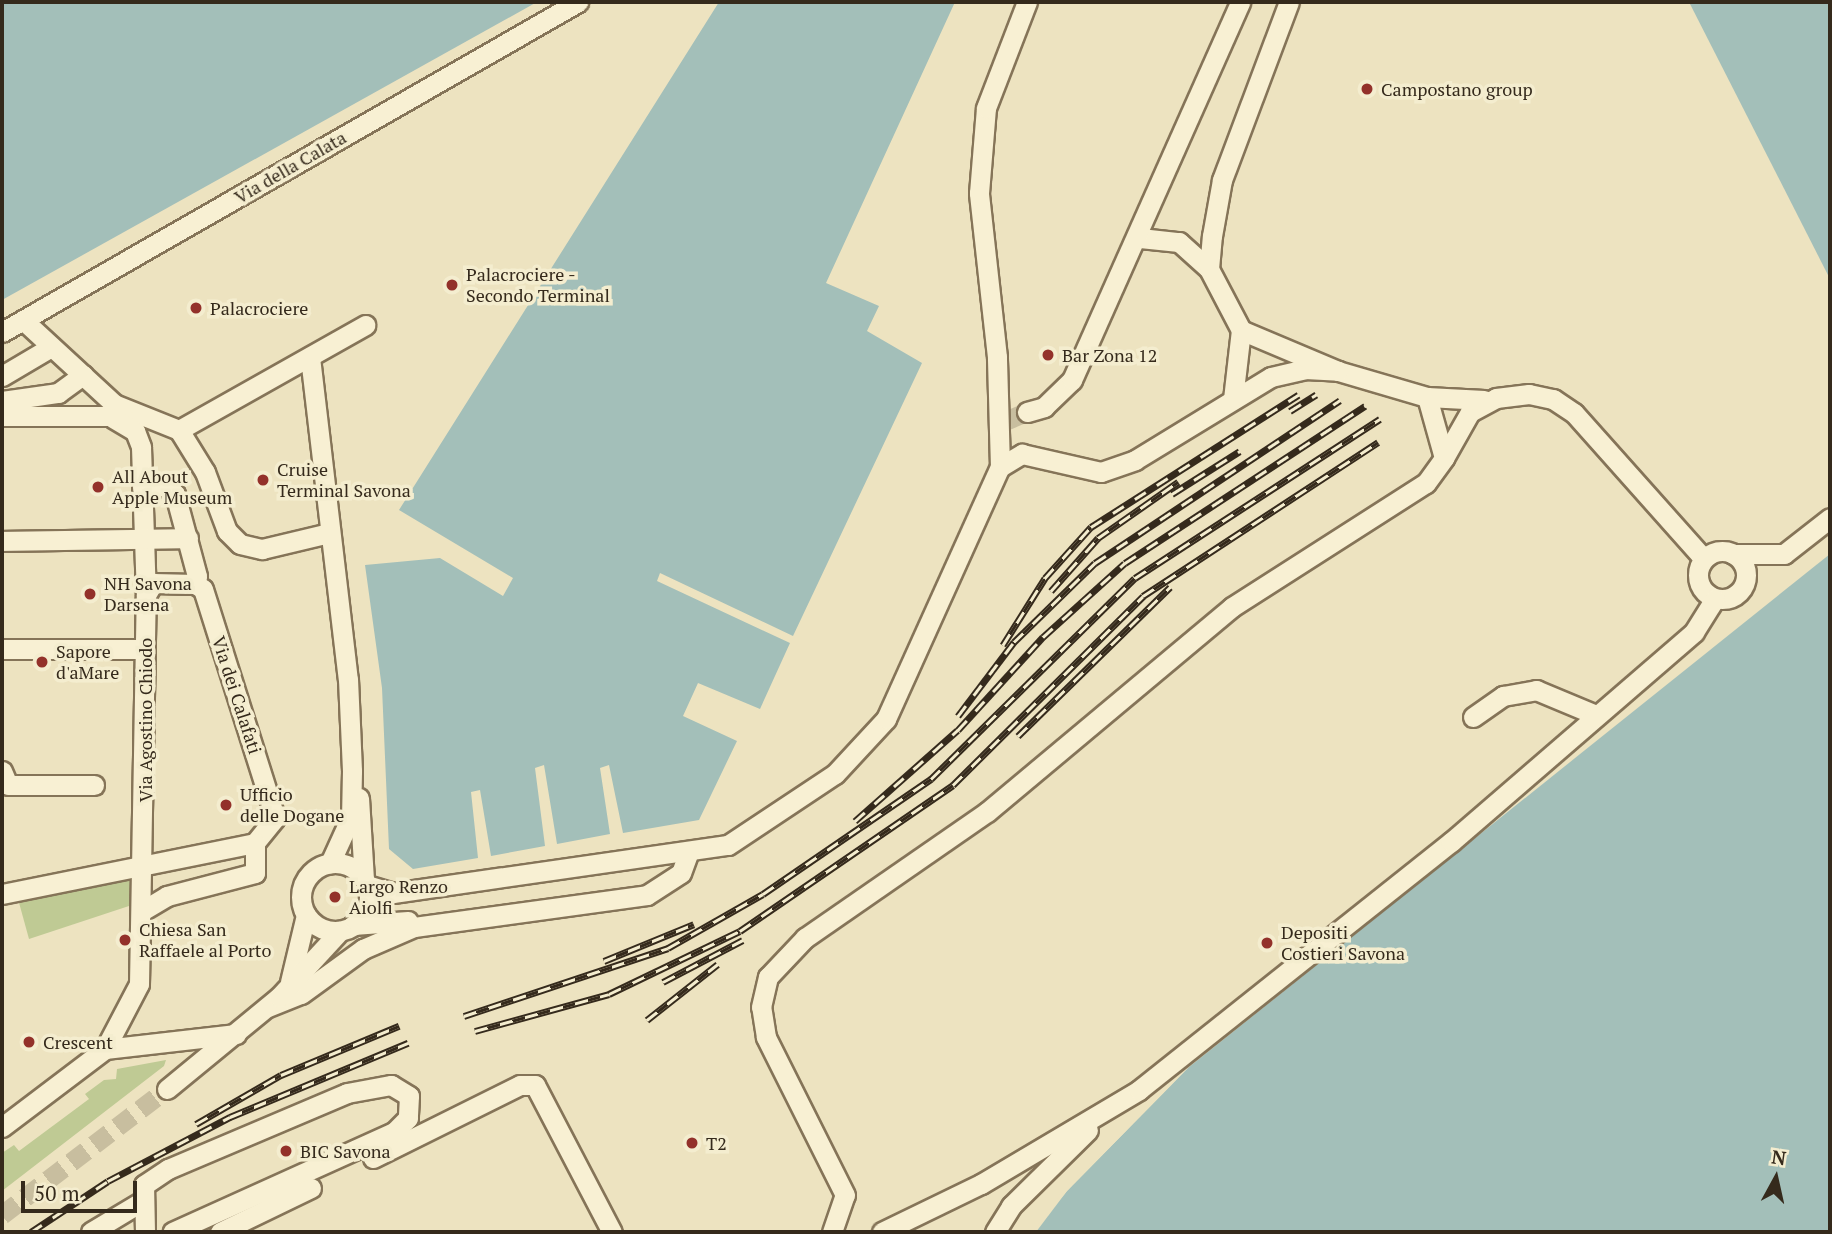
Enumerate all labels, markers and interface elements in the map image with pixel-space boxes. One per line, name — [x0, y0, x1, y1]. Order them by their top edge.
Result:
place label: Campostano group — [1381, 78, 1533, 100]
marker: Campostano group — [1359, 81, 1375, 97]
street label: Via della Calata — [230, 126, 350, 208]
place label: Palacrociere - Secondo Terminal — [466, 264, 610, 306]
marker: Palacrociere - Secondo Terminal — [444, 277, 460, 293]
place label: Palacrociere — [210, 297, 308, 319]
marker: Palacrociere — [188, 300, 204, 316]
place label: Bar Zona 12 — [1062, 344, 1157, 366]
marker: Bar Zona 12 — [1040, 347, 1056, 363]
place label: Cruise Terminal Savona — [277, 459, 411, 502]
place label: All About Apple Museum — [112, 466, 232, 508]
marker: Cruise Terminal Savona — [255, 472, 271, 488]
marker: All About Apple Museum — [90, 479, 106, 495]
place label: NH Savona Darsena — [104, 573, 192, 616]
marker: NH Savona Darsena — [82, 586, 98, 602]
street label: Via dei Calafati — [208, 633, 266, 757]
street label: Via Agostino Chiodo — [134, 638, 156, 802]
place label: Sapore d'aMare — [56, 641, 119, 684]
marker: Sapore d'aMare — [34, 654, 50, 670]
place label: Ufficio delle Dogane — [240, 784, 344, 826]
marker: Ufficio delle Dogane — [218, 797, 234, 813]
place label: Largo Renzo Aiolfi — [349, 876, 448, 918]
marker: Largo Renzo Aiolfi — [327, 889, 343, 905]
place label: Chiesa San Raffaele al Porto — [139, 919, 271, 962]
place label: Depositi Costieri Savona — [1281, 922, 1405, 964]
marker: Chiesa San Raffaele al Porto — [117, 932, 133, 948]
marker: Depositi Costieri Savona — [1259, 935, 1275, 951]
place label: Crescent — [43, 1031, 113, 1053]
marker: Crescent — [21, 1034, 37, 1050]
place label: T2 — [706, 1132, 727, 1154]
marker: T2 — [684, 1135, 700, 1151]
place label: BIC Savona — [300, 1140, 391, 1162]
marker: BIC Savona — [278, 1143, 294, 1159]
north arrow — [1741, 1143, 1811, 1213]
text: N — [1770, 1143, 1788, 1170]
scale bar — [24, 1168, 140, 1212]
text: 50 m — [34, 1179, 80, 1207]

